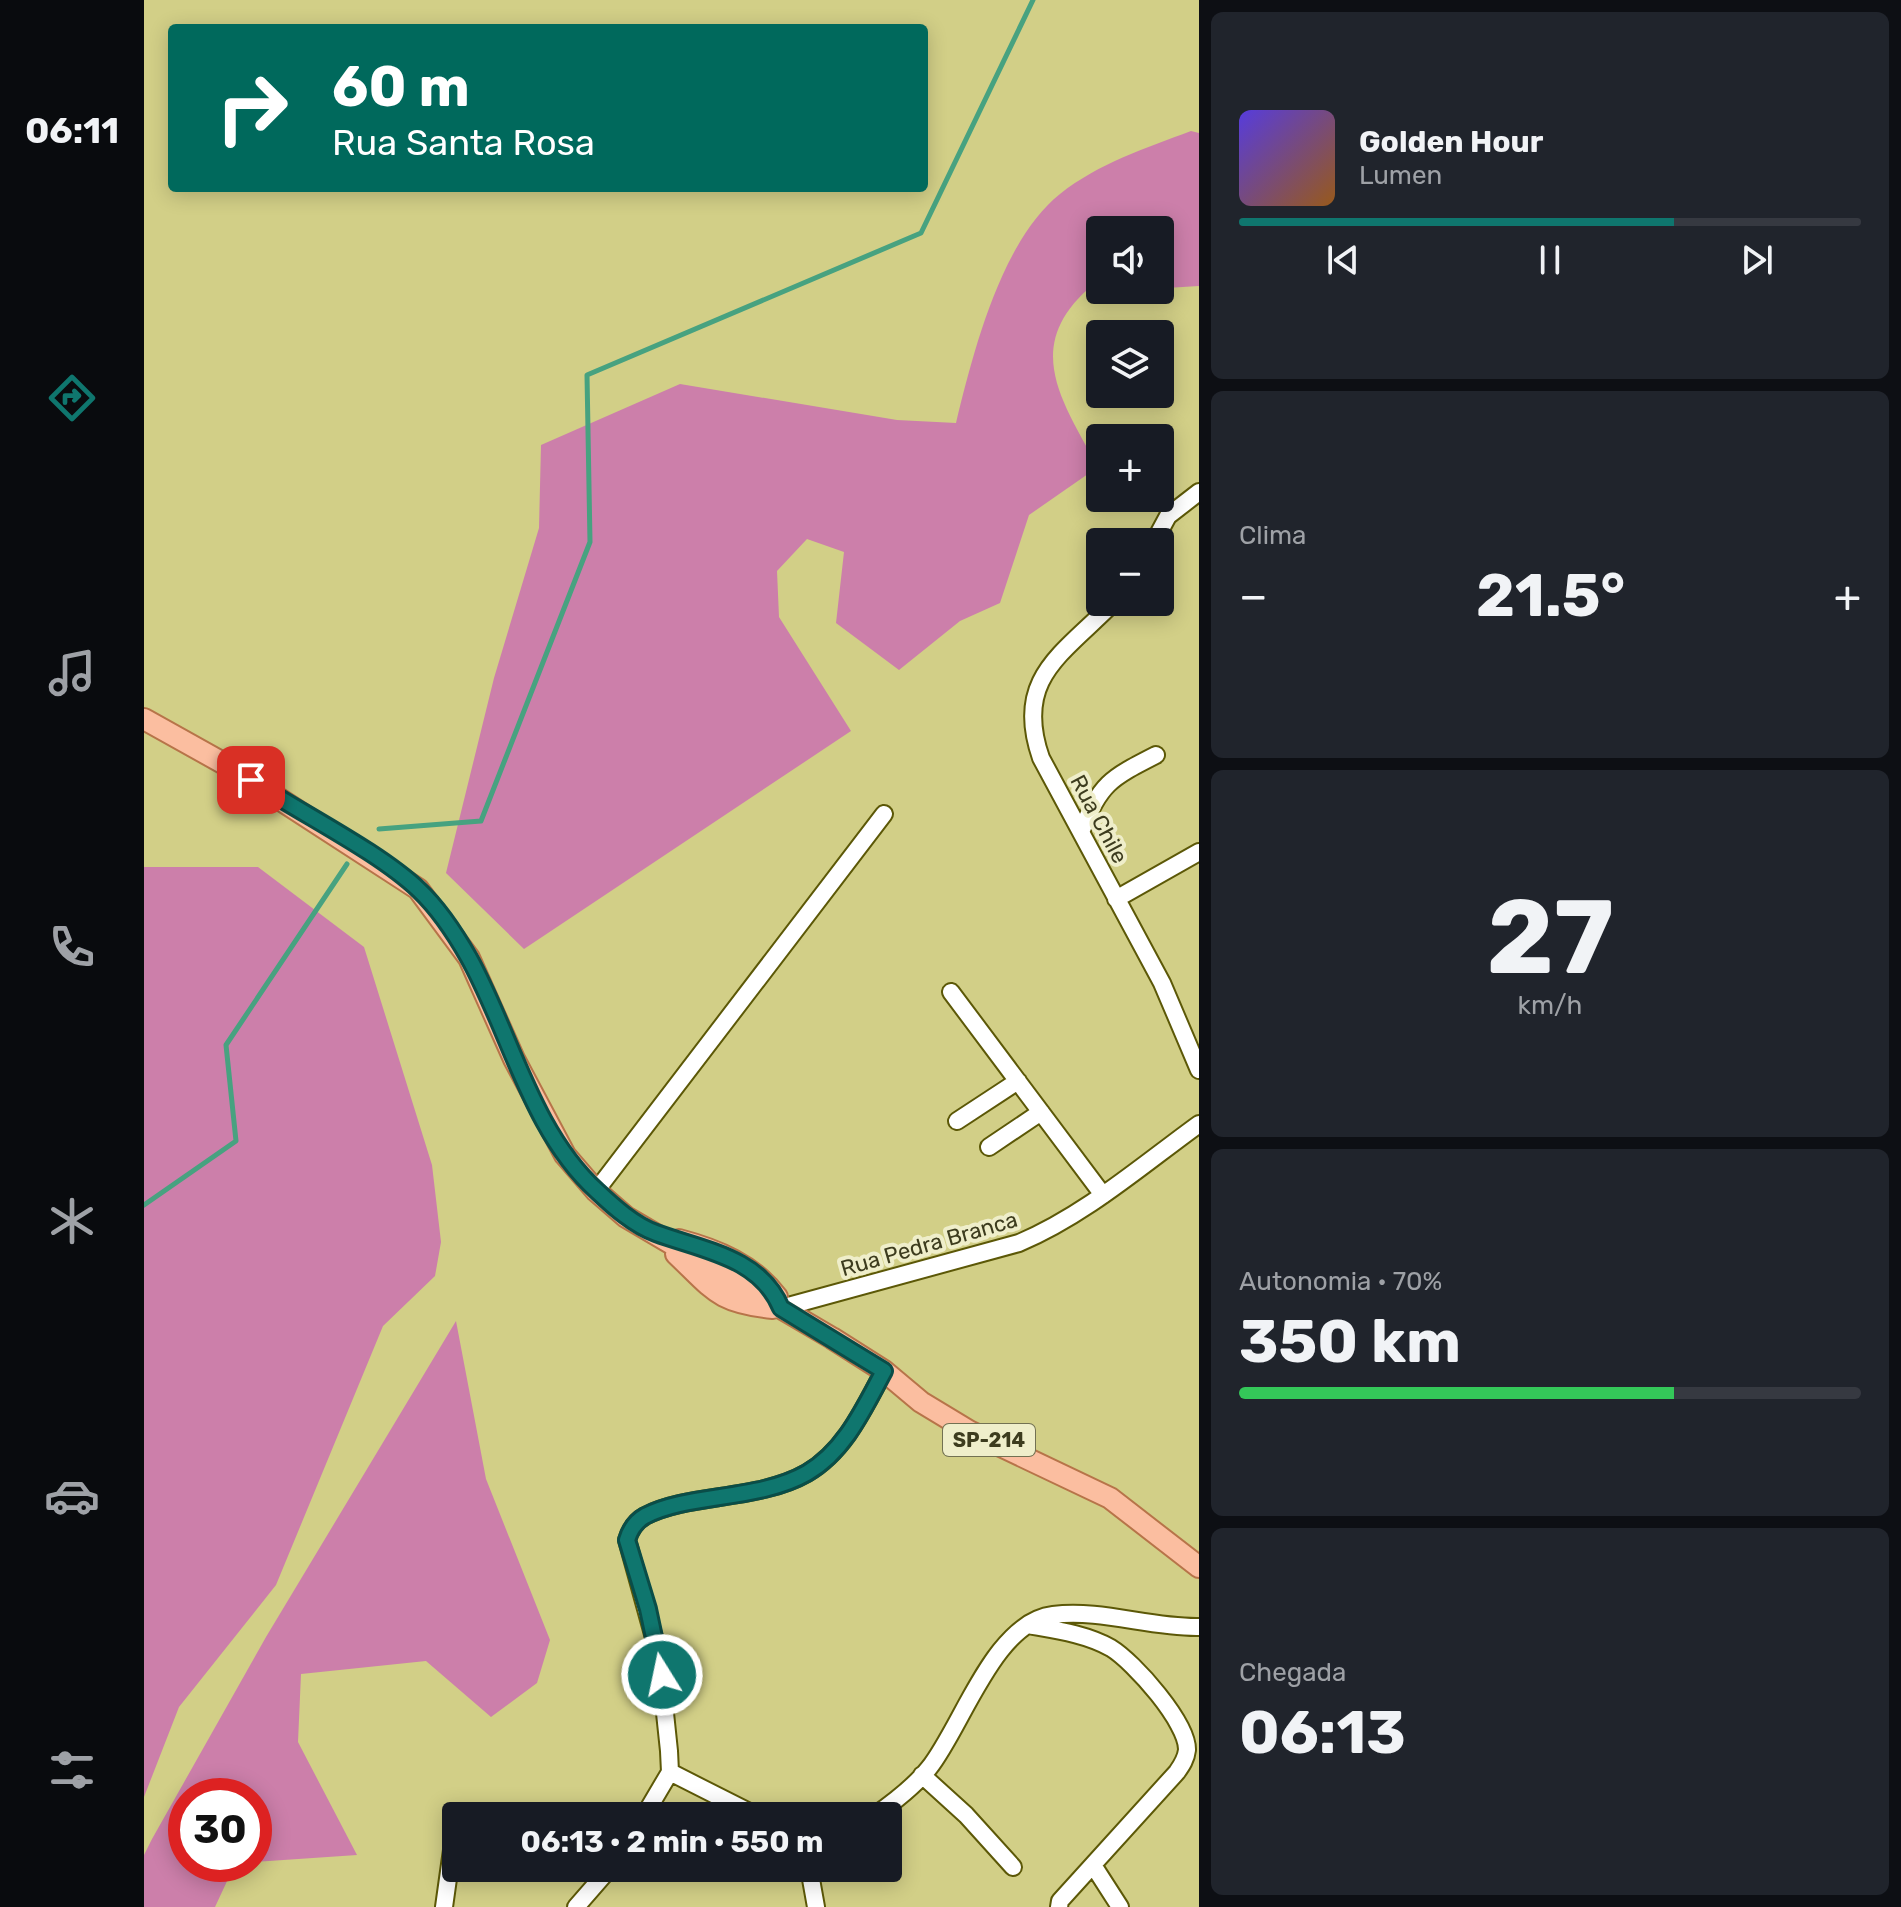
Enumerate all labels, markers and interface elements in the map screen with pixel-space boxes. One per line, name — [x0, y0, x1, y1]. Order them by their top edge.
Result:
text: 60 m — [332, 54, 470, 120]
icon: right — [200, 56, 304, 160]
text: 06:11 — [25, 109, 119, 152]
text: Rua Santa Rosa — [332, 121, 595, 164]
text: Golden Hour — [1359, 124, 1543, 160]
text: Lumen — [1359, 160, 1442, 191]
map controls — [1086, 216, 1174, 616]
button: sound — [1086, 216, 1174, 304]
icon: previous — [1321, 238, 1365, 282]
icon: pause — [1528, 238, 1572, 282]
icon: next — [1735, 238, 1779, 282]
button: layers — [1086, 320, 1174, 408]
icon: directions — [44, 370, 100, 426]
button: + — [1086, 424, 1174, 512]
text: Clima — [1239, 520, 1306, 551]
button: − — [1086, 528, 1174, 616]
text: 21.5° — [1476, 560, 1625, 631]
text: − — [1239, 570, 1268, 622]
text: + — [1834, 570, 1861, 622]
icon: music — [44, 645, 100, 701]
pin — [217, 746, 285, 814]
icon: arrive — [229, 758, 273, 802]
street label: Rua Chile — [1064, 770, 1134, 868]
text: 27 — [1486, 876, 1614, 999]
icon: phone — [44, 919, 100, 975]
text: km/h — [1518, 990, 1582, 1021]
icon: climate — [44, 1193, 100, 1249]
street label: Rua Pedra Branca — [837, 1206, 1021, 1282]
text: Autonomia · 70% — [1239, 1266, 1442, 1297]
text: 350 km — [1239, 1306, 1461, 1377]
road number: SP-214 — [943, 1424, 1035, 1456]
icon: car — [44, 1468, 100, 1524]
position arrow — [620, 1633, 704, 1717]
text: Chegada — [1239, 1657, 1346, 1688]
text: 06:13 — [1239, 1697, 1406, 1768]
icon: filters — [44, 1742, 100, 1798]
speed limit sign: 30 — [168, 1778, 272, 1882]
text: 06:13 · 2 min · 550 m — [521, 1824, 824, 1860]

